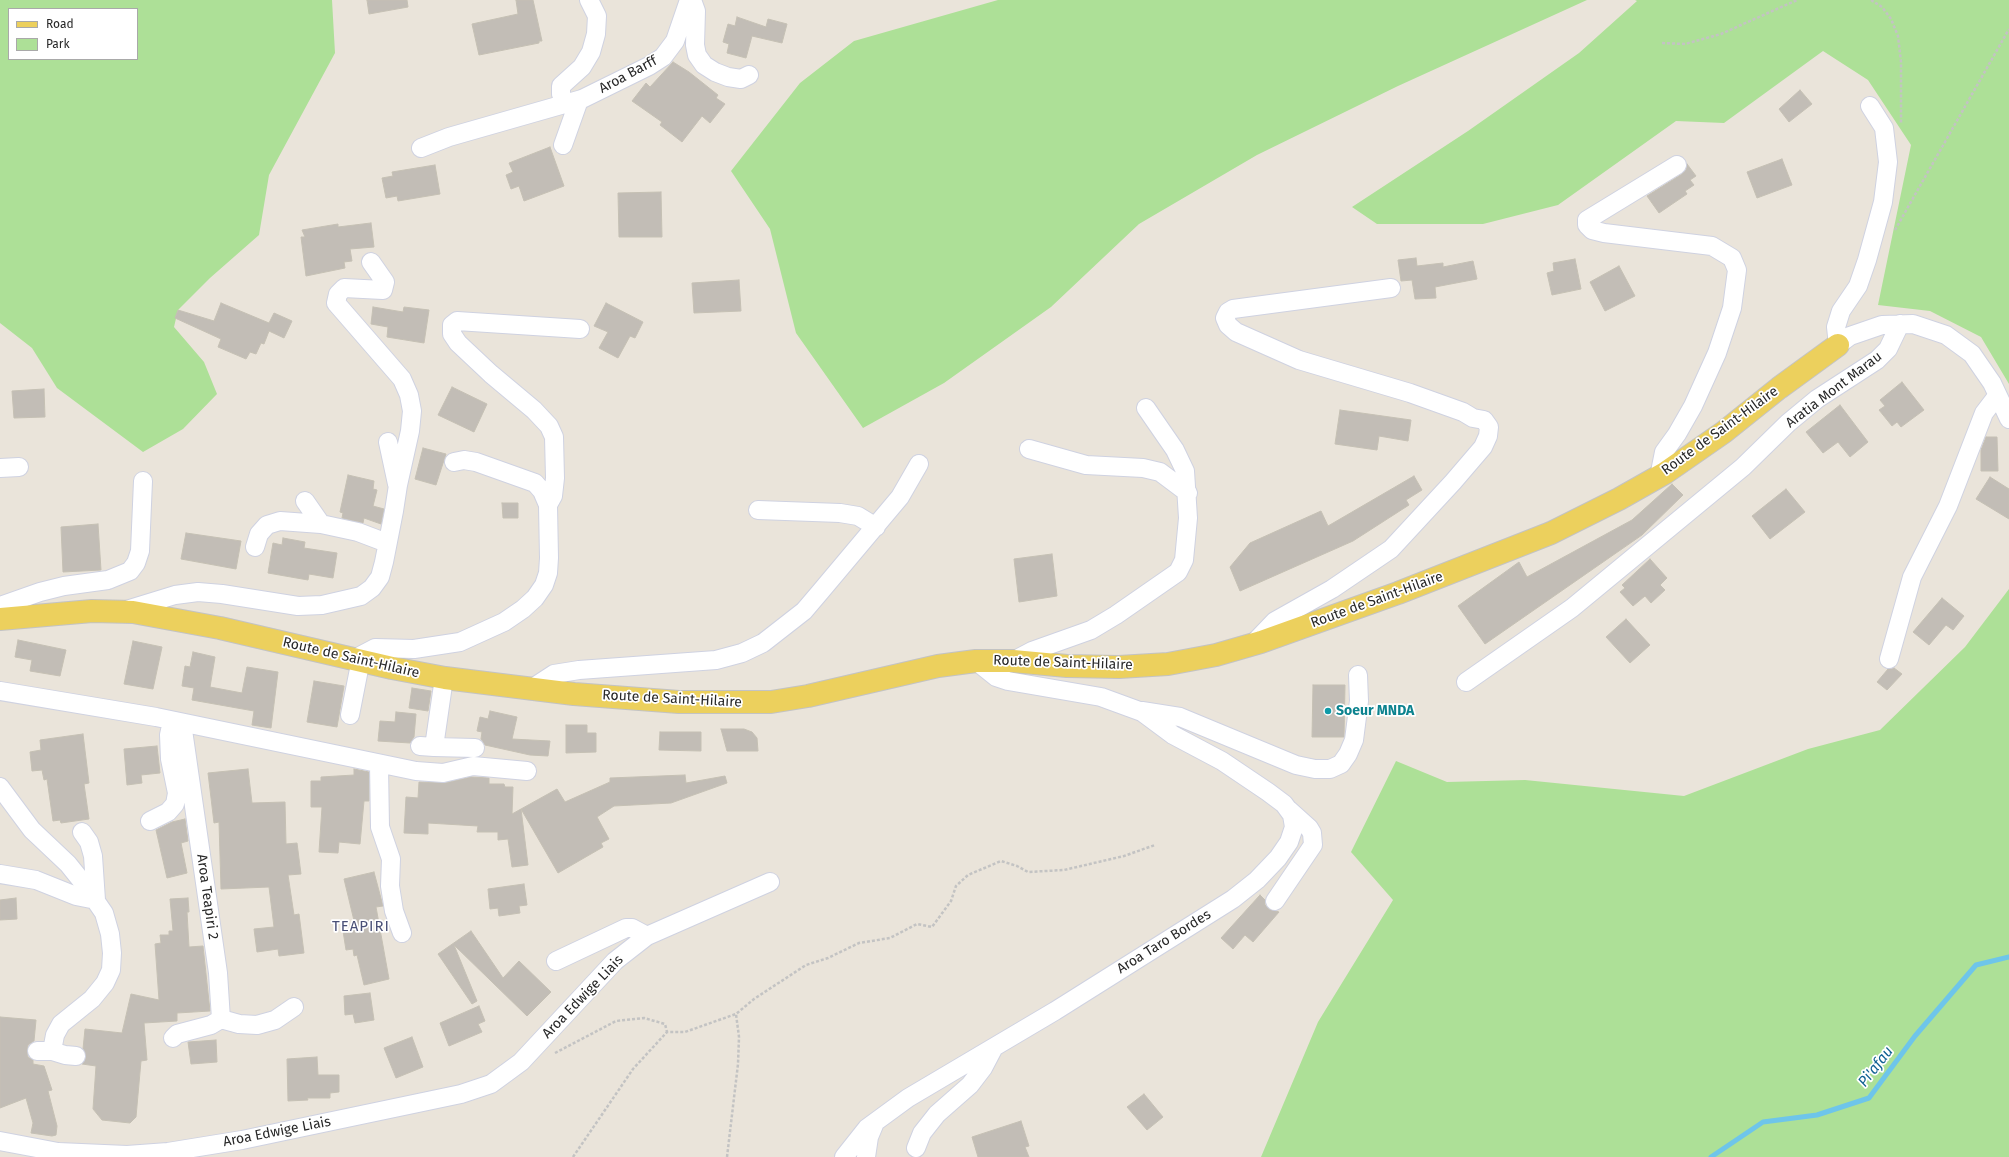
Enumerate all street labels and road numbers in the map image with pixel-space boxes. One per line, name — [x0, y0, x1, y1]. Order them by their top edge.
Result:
street label: Aroa Barff — [596, 53, 660, 97]
street label: Aratia Mont Marau — [1783, 348, 1885, 432]
street label: Route de Saint-Hilaire — [1659, 383, 1781, 479]
street label: Route de Saint-Hilaire — [1308, 568, 1446, 632]
street label: Route de Saint-Hilaire — [281, 634, 421, 682]
street label: Route de Saint-Hilaire — [993, 652, 1133, 674]
street label: Route de Saint-Hilaire — [602, 687, 742, 711]
street label: Aroa Teapiri 2 — [193, 853, 221, 941]
street label: Aroa Taro Bordes — [1114, 906, 1214, 978]
street label: Aroa Edwige Liais — [539, 952, 627, 1042]
street label: Aroa Edwige Liais — [222, 1113, 332, 1151]

